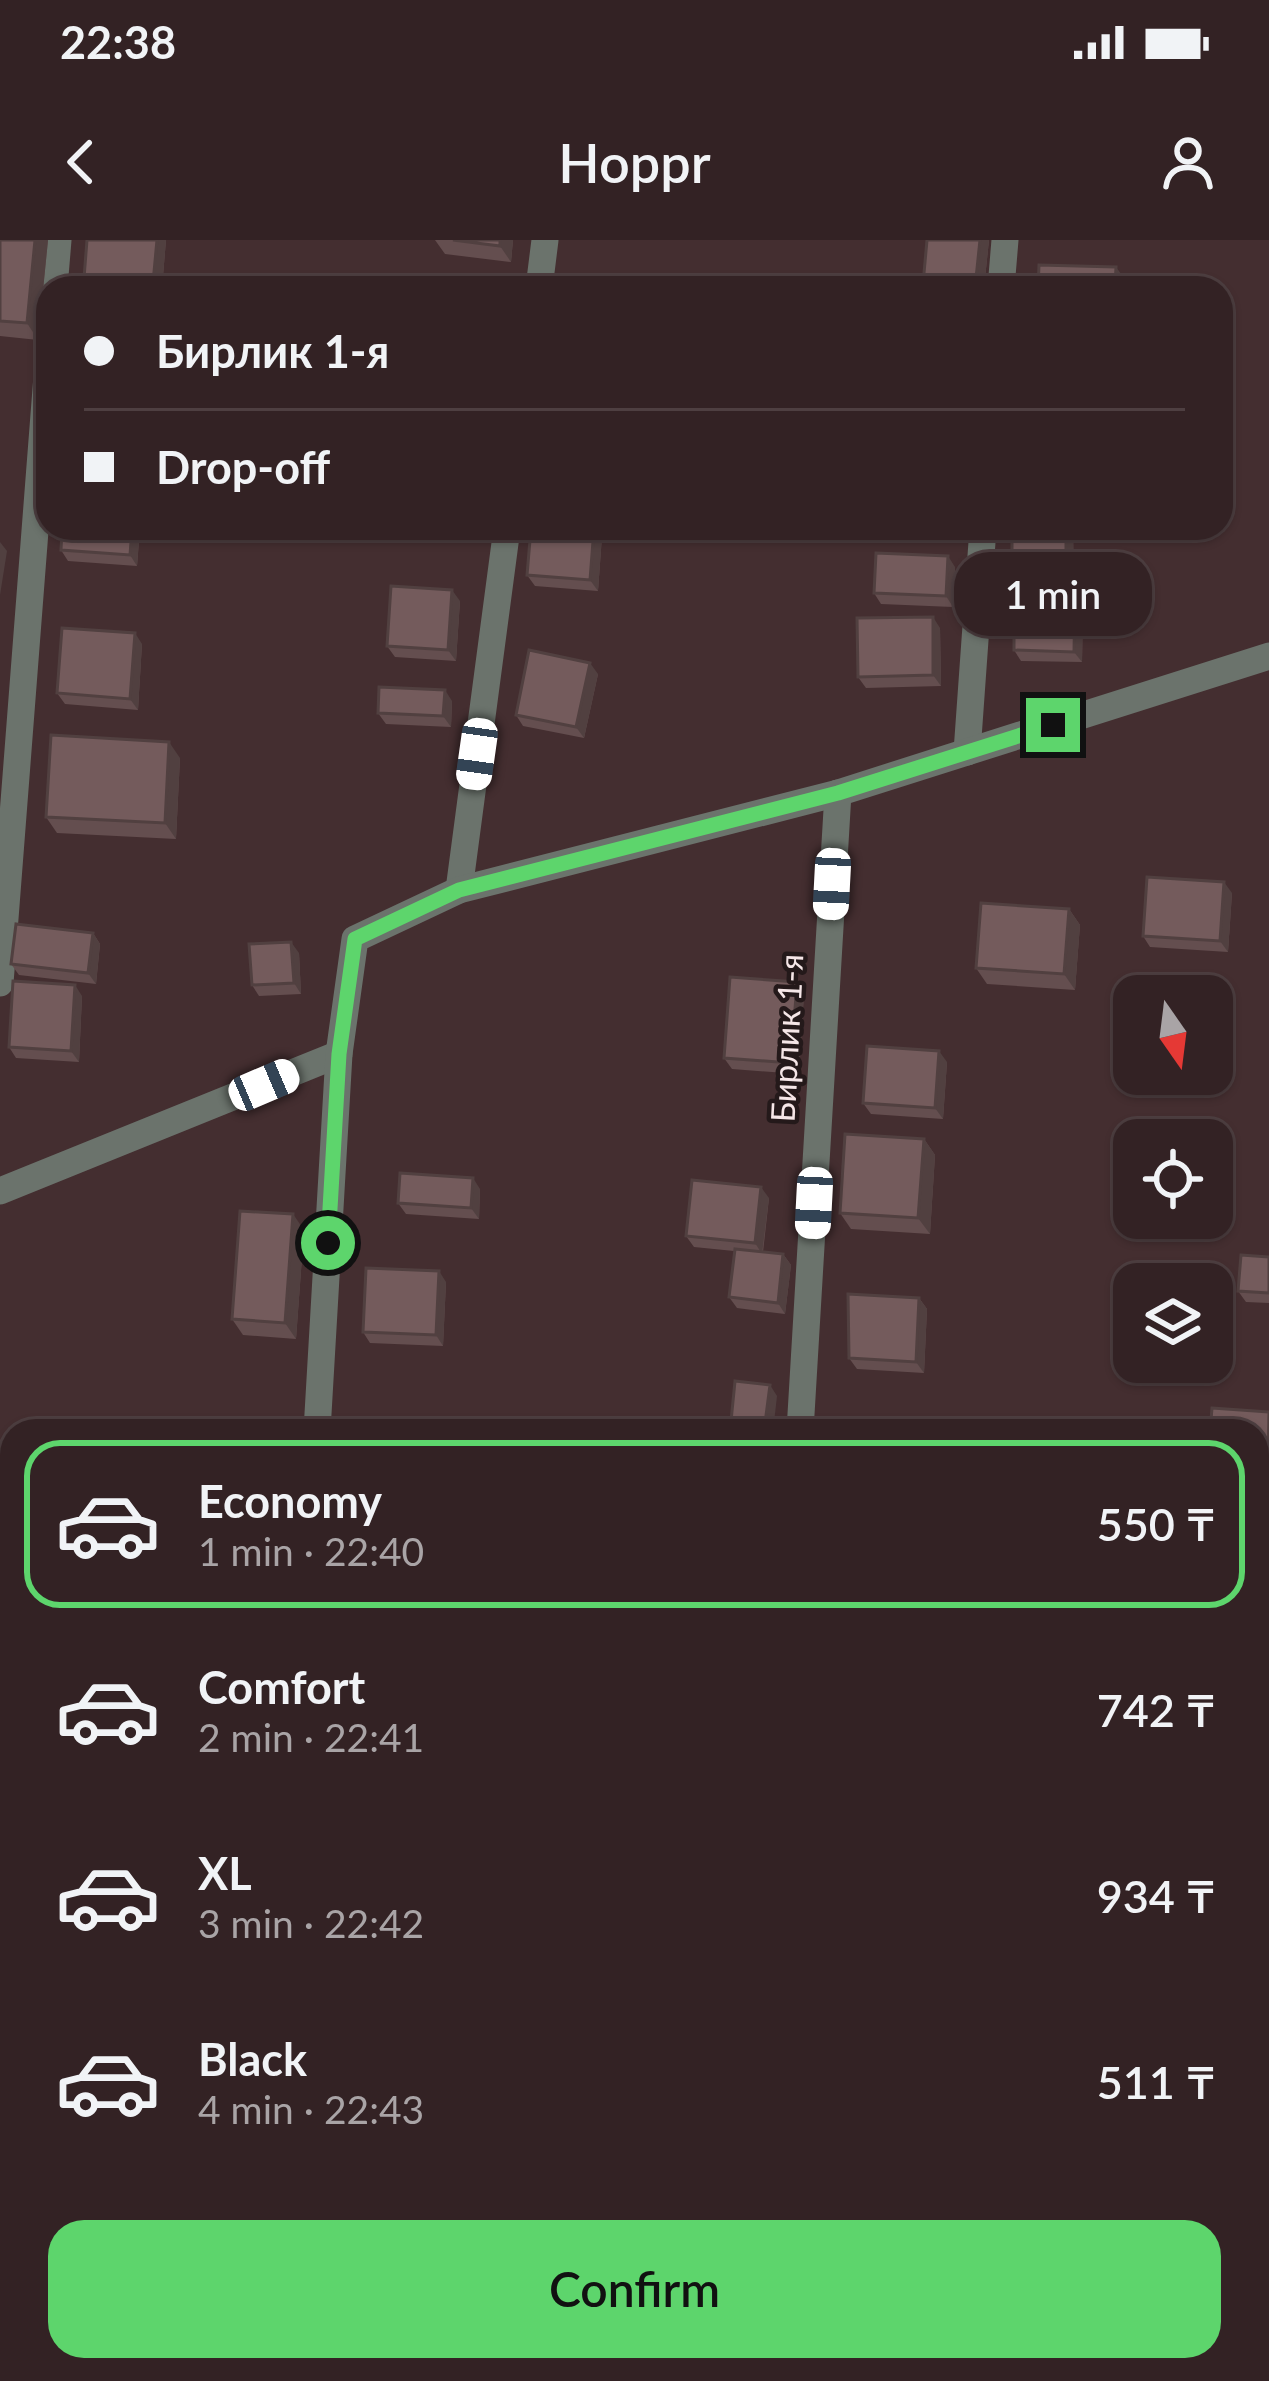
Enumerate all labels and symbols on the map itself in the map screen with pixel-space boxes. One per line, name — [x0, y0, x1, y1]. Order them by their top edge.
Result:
callout: 1 min — [954, 551, 1152, 635]
route end — [1026, 698, 1080, 752]
car — [454, 716, 500, 792]
car — [812, 847, 852, 921]
street label: Бирлик 1-я — [762, 953, 810, 1123]
north arrow — [1113, 975, 1233, 1095]
car — [224, 1054, 304, 1116]
car — [794, 1166, 834, 1240]
route start — [301, 1216, 355, 1270]

